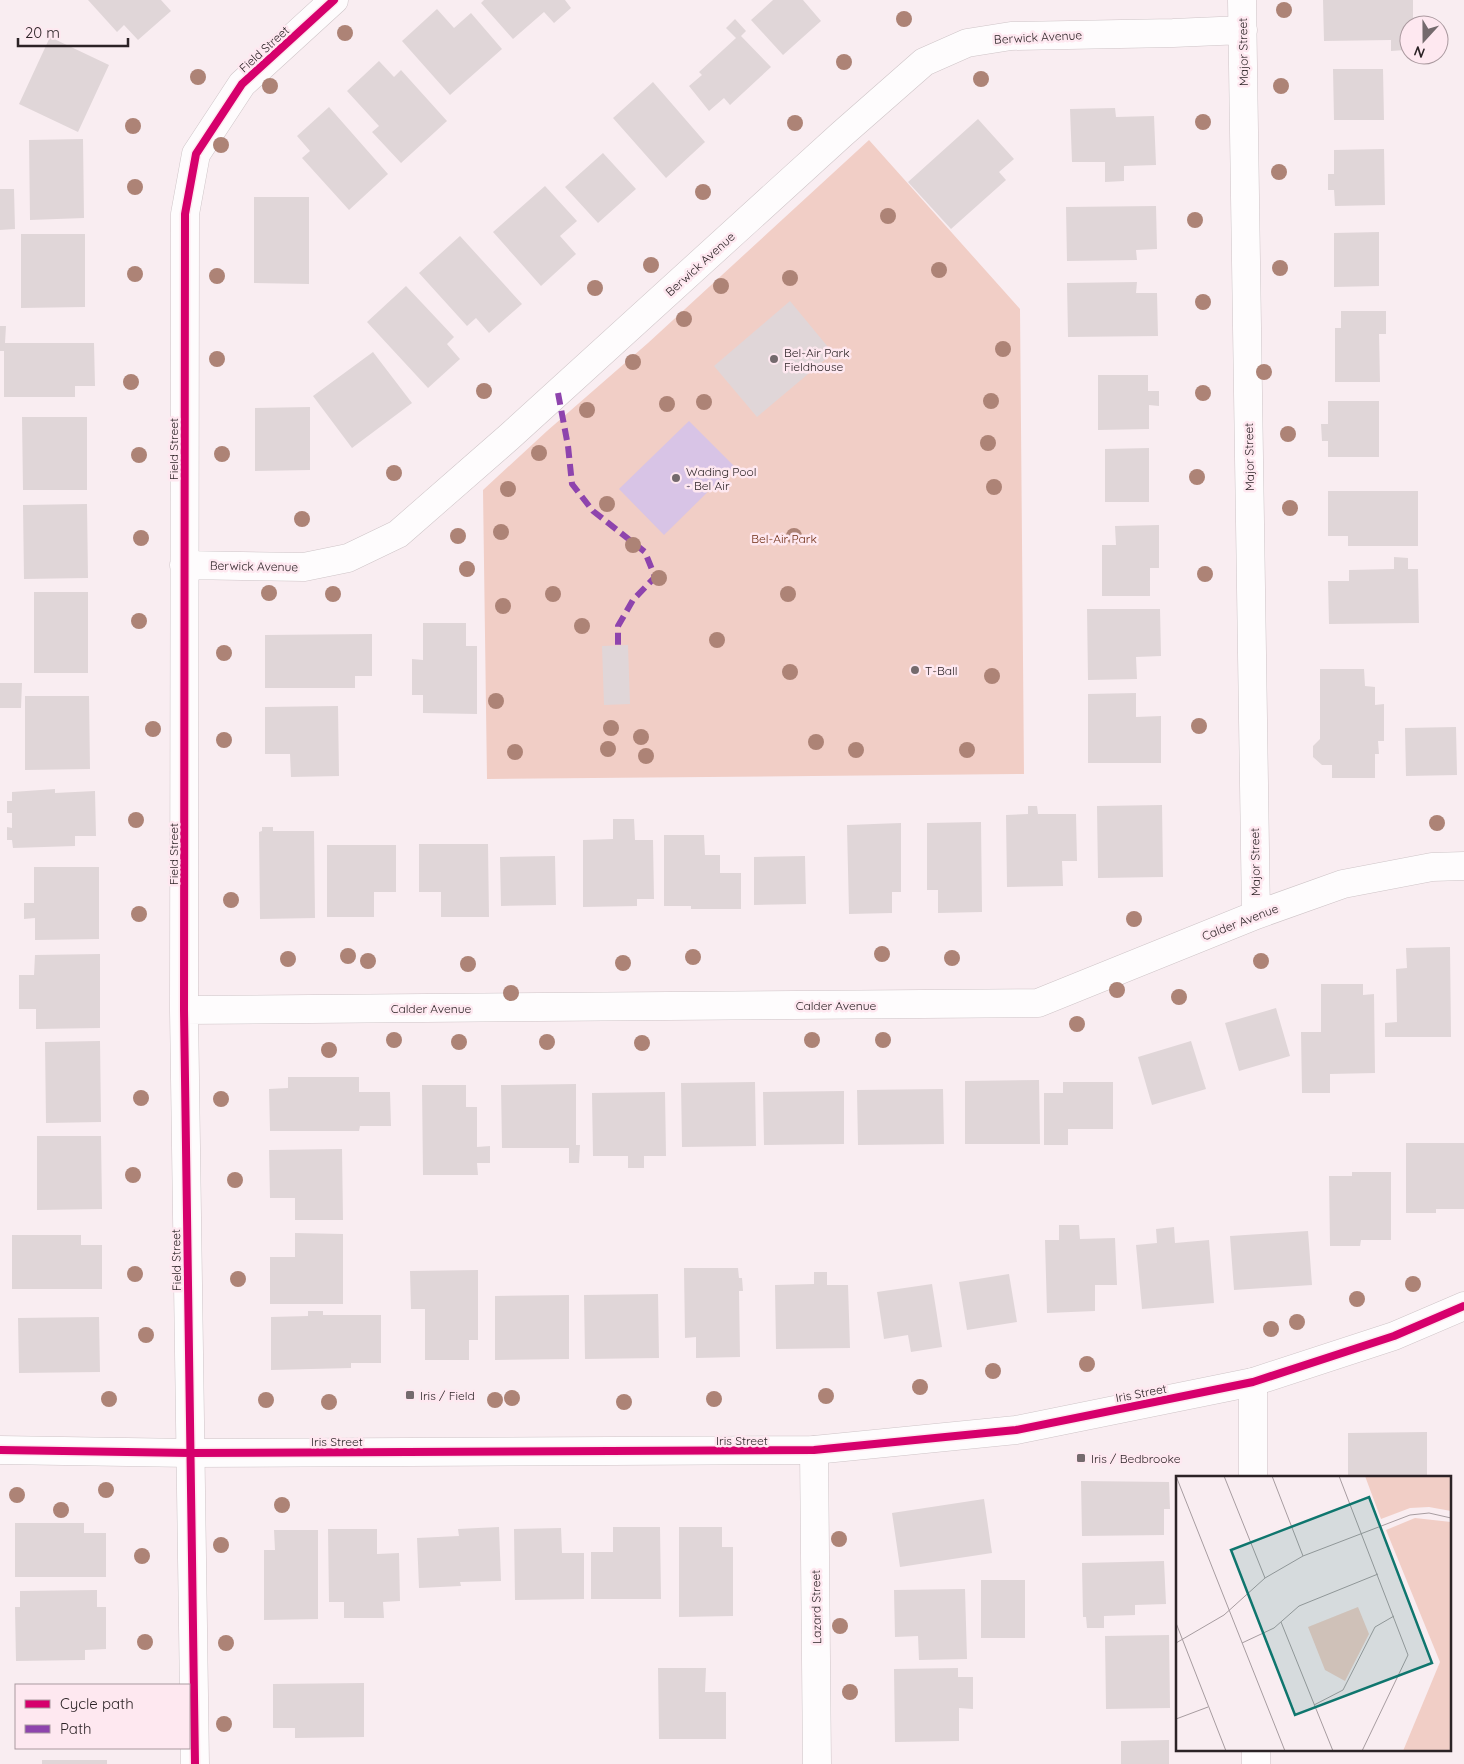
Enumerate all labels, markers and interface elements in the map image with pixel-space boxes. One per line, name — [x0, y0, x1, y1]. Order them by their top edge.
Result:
scale bar — [18, 15, 128, 47]
north arrow — [1399, 15, 1449, 65]
street label: Major Street — [1235, 18, 1251, 86]
text: 20 m — [25, 23, 60, 42]
street label: Field Street — [236, 23, 292, 75]
street label: Berwick Avenue — [993, 27, 1083, 47]
text: N — [1411, 42, 1427, 62]
street label: Berwick Avenue — [662, 229, 738, 299]
place label: Bel-Air Park Fieldhouse — [784, 345, 850, 374]
marker: Bel-Air Park Fieldhouse — [768, 353, 780, 365]
street label: Field Street — [166, 418, 181, 480]
street label: Major Street — [1241, 423, 1257, 491]
place label: Wading Pool - Bel Air — [686, 464, 757, 493]
marker: Wading Pool - Bel Air — [670, 472, 682, 484]
park label: Bel-Air Park — [751, 531, 817, 546]
street label: Berwick Avenue — [210, 558, 299, 574]
place label: T-Ball — [925, 663, 958, 678]
marker: T-Ball — [909, 664, 921, 676]
street label: Field Street — [166, 823, 181, 885]
street label: Major Street — [1247, 828, 1263, 896]
street label: Calder Avenue — [1200, 900, 1281, 943]
street label: Calder Avenue — [796, 998, 877, 1013]
street label: Calder Avenue — [391, 1001, 472, 1016]
street label: Field Street — [168, 1229, 184, 1291]
street label: Iris Street — [1114, 1381, 1168, 1405]
place label: Iris / Field — [420, 1388, 475, 1403]
marker: Iris / Field — [404, 1389, 416, 1401]
street label: Iris Street — [716, 1433, 768, 1448]
street label: Iris Street — [311, 1434, 363, 1449]
place label: Iris / Bedbrooke — [1091, 1451, 1181, 1466]
marker: Iris / Bedbrooke — [1075, 1452, 1087, 1464]
inset map — [1176, 1476, 1452, 1752]
street label: Lazard Street — [808, 1570, 824, 1644]
legend — [15, 1684, 190, 1749]
text: Cycle path — [60, 1694, 134, 1713]
text: Path — [60, 1719, 92, 1738]

